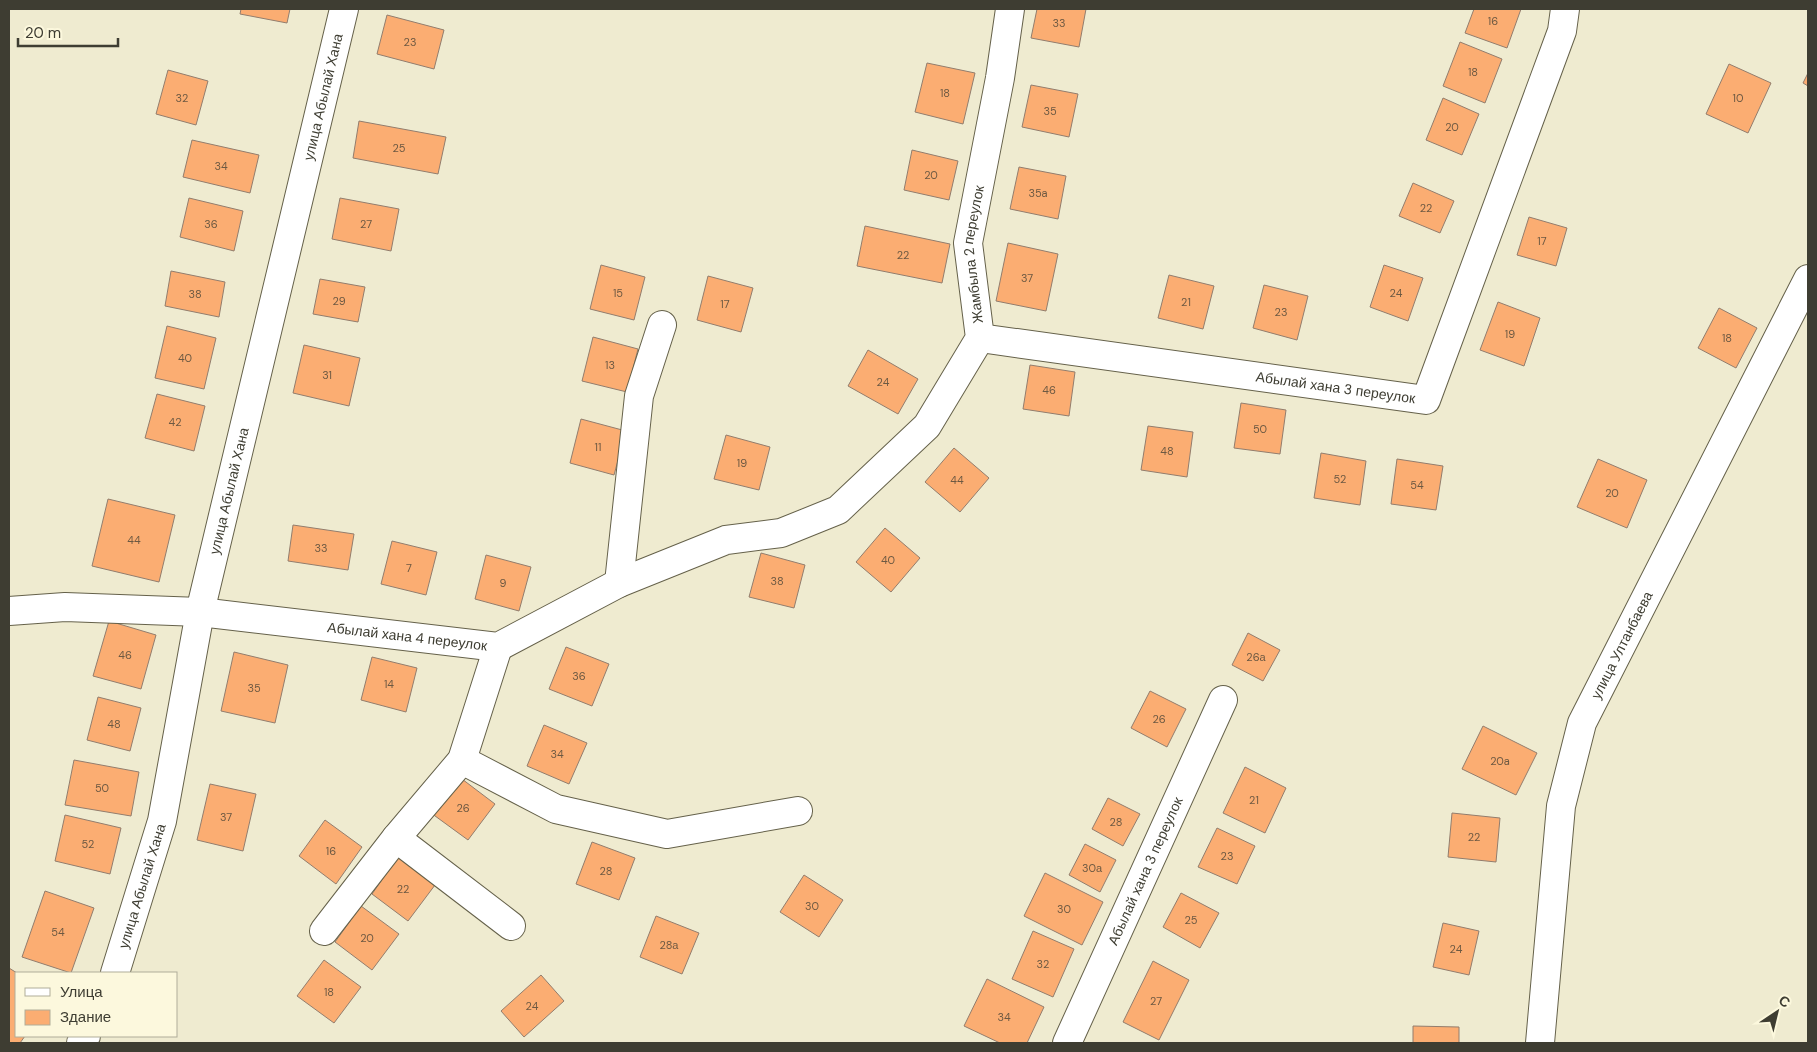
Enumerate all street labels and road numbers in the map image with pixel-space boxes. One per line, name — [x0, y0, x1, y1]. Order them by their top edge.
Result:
street label: улица Абылай Хана — [299, 32, 347, 162]
street label: Жамбыла 2 переулок — [959, 183, 988, 325]
street label: Абылай хана 3 переулок — [1255, 367, 1417, 408]
street label: улица Абылай Хана — [205, 425, 253, 556]
street label: улица Ултанбаева — [1587, 588, 1657, 702]
street label: Абылай хана 4 переулок — [326, 618, 489, 655]
street label: Абылай хана 3 переулок — [1104, 793, 1187, 948]
street label: улица Абылай Хана — [114, 821, 170, 951]

